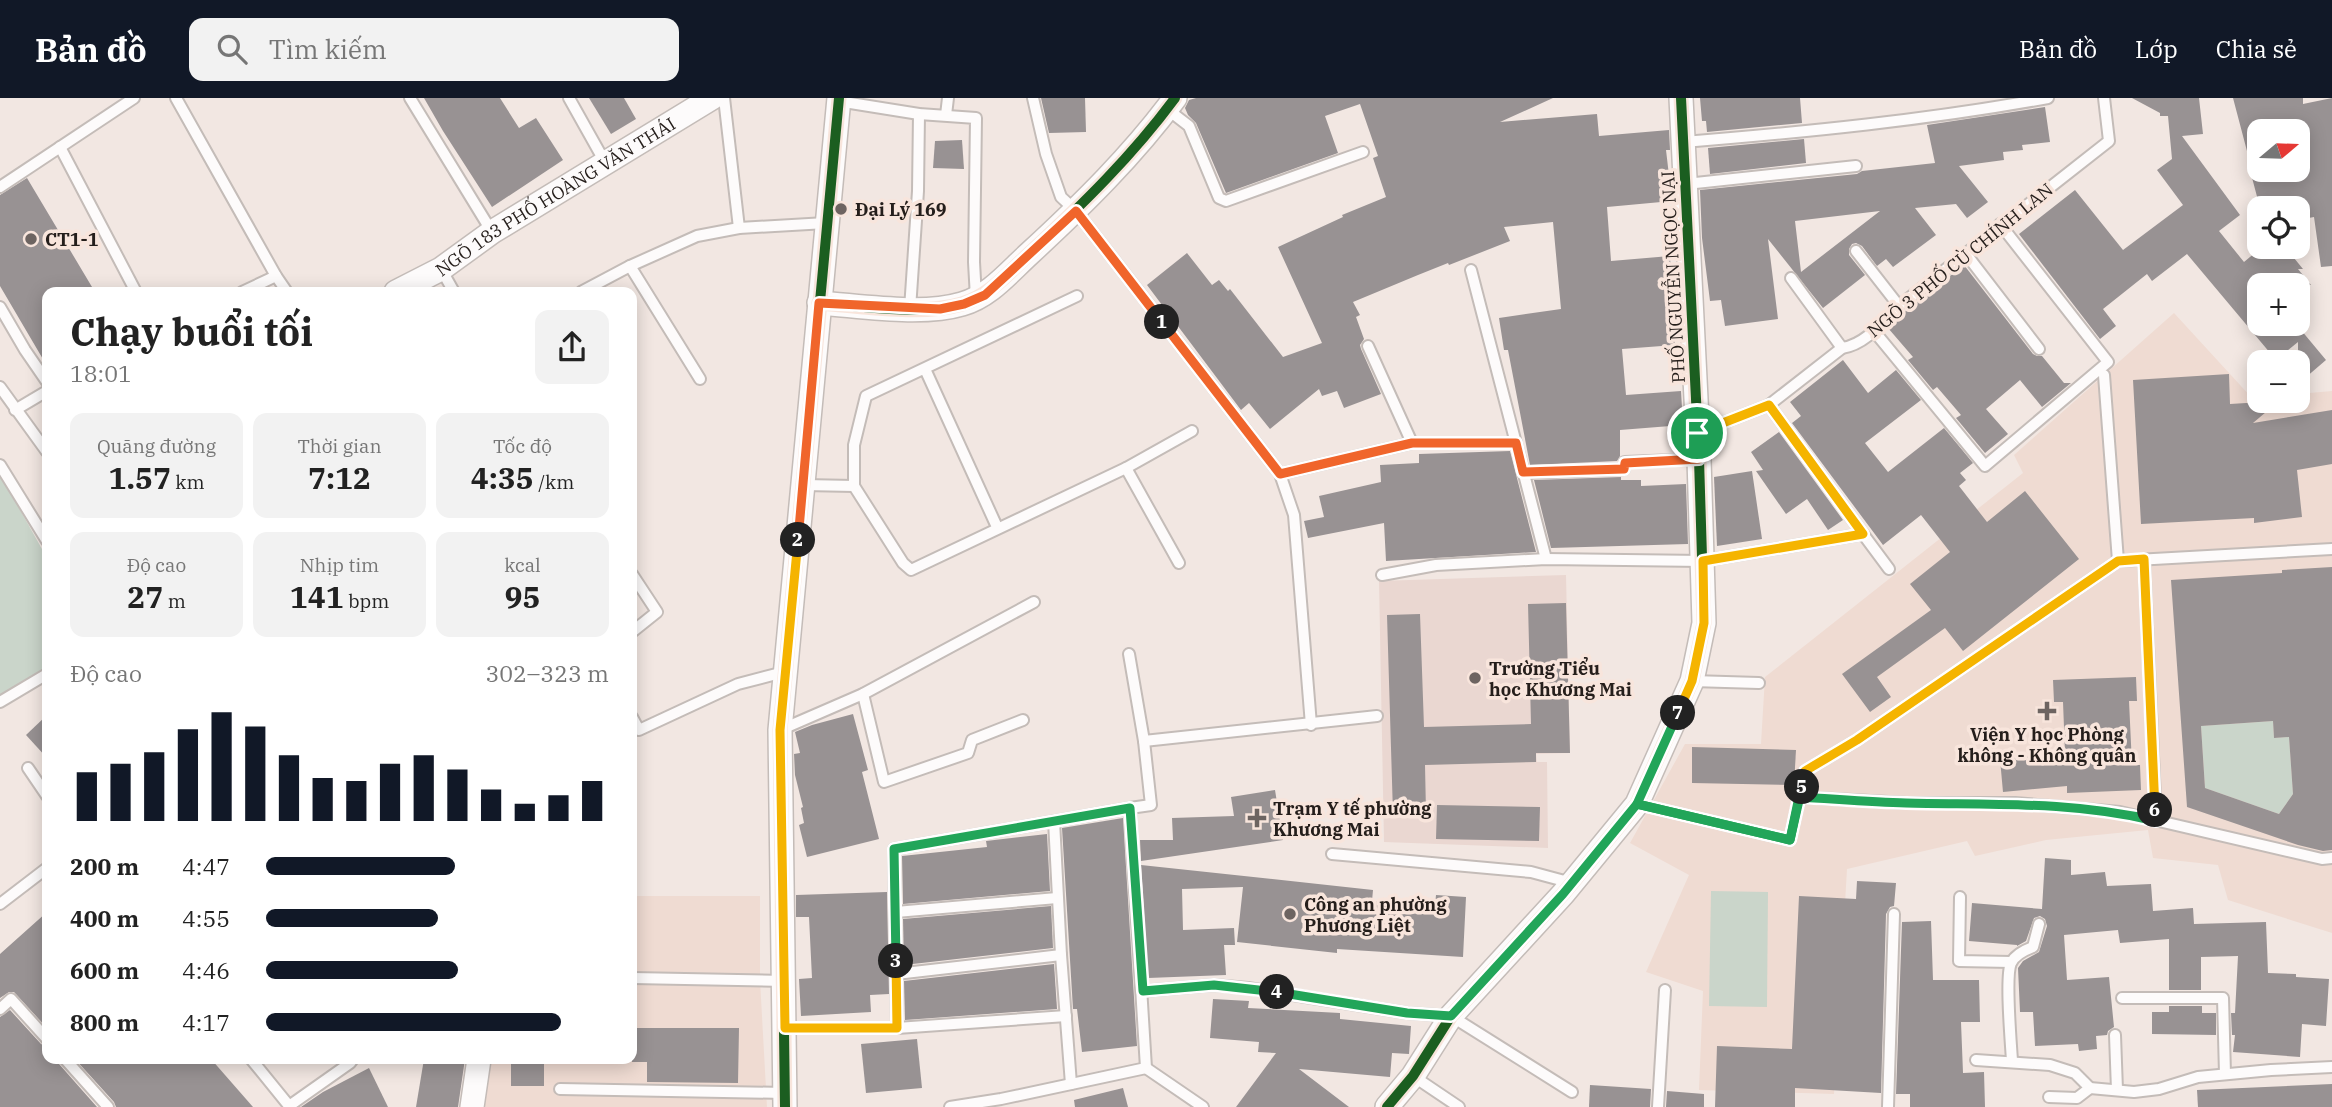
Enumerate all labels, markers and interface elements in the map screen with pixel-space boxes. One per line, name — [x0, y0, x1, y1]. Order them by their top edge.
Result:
search box — [189, 18, 679, 81]
text: Bản đồ — [35, 28, 147, 71]
icon: search — [213, 30, 251, 68]
text: Tìm kiếm — [269, 32, 387, 66]
text: Bản đồ — [2019, 33, 2097, 65]
text: Lớp — [2135, 33, 2178, 65]
text: Chia sẻ — [2216, 33, 2297, 65]
street label: NGÕ 183 PHỐ HOÀNG VĂN THÁI — [431, 112, 679, 281]
north arrow — [2247, 119, 2310, 182]
map controls — [2247, 119, 2310, 413]
street label: PHỐ NGUYỄN NGỌC NẠI — [1653, 170, 1690, 384]
street label: NGÕ 3 PHỐ CÙ CHÍNH LAN — [1860, 176, 2058, 342]
button: locate — [2247, 196, 2310, 259]
place label: Đại Lý 169 — [855, 198, 947, 221]
marker: Đại Lý 169 — [833, 201, 849, 217]
place label: CT1-1 — [45, 228, 99, 251]
marker: CT1-1 — [23, 231, 39, 247]
button: + — [2247, 273, 2310, 336]
pin: 1 — [1144, 304, 1180, 340]
text: Chạy buổi tối — [70, 307, 313, 356]
text: 1 — [1156, 309, 1167, 333]
button: share — [535, 310, 609, 384]
button: − — [2247, 350, 2310, 413]
text: 18:01 — [70, 358, 132, 388]
pin — [1667, 403, 1727, 463]
icon: arrive — [1678, 414, 1716, 452]
text: Quãng đường — [97, 434, 216, 458]
text: Thời gian — [297, 434, 382, 458]
text: Tốc độ — [493, 434, 552, 458]
text: 1.57 — [108, 458, 171, 497]
text: 7:12 — [308, 458, 371, 497]
text: 4:35 — [471, 458, 534, 497]
text: km — [171, 470, 205, 494]
text: /km — [534, 470, 574, 494]
pin: 2 — [780, 522, 816, 558]
text: 2 — [792, 527, 803, 551]
text: Độ cao — [127, 553, 186, 577]
text: Nhịp tim — [300, 553, 379, 577]
text: kcal — [504, 553, 541, 577]
text: 27 — [127, 577, 163, 616]
text: 141 — [290, 577, 344, 616]
text: 95 — [505, 577, 541, 616]
text: m — [163, 589, 186, 613]
text: bpm — [344, 589, 389, 613]
place label: Trường Tiểu học Khương Mai — [1489, 657, 1632, 701]
text: Độ cao — [70, 658, 142, 688]
text: 302–323 m — [485, 658, 609, 688]
marker: Trường Tiểu học Khương Mai — [1467, 670, 1483, 686]
pin: 7 — [1660, 696, 1696, 730]
text: 7 — [1672, 700, 1683, 724]
marker: Viện Y học Phòng không - Không quân — [2037, 701, 2057, 721]
place label: Viện Y học Phòng không - Không quân — [1958, 723, 2137, 767]
pin: 5 — [1784, 770, 1820, 804]
text: 5 — [1796, 774, 1807, 798]
pin: 6 — [2138, 792, 2172, 828]
place label: Trạm Y tế phường Khương Mai — [1273, 797, 1432, 841]
text: 6 — [2149, 797, 2160, 821]
marker: Trạm Y tế phường Khương Mai — [1247, 808, 1267, 828]
text: 200 m — [70, 851, 139, 881]
text: 4:47 — [182, 851, 230, 881]
place label: Công an phường Phương Liệt — [1304, 893, 1447, 937]
text: 400 m — [70, 903, 139, 933]
text: 4:55 — [182, 903, 230, 933]
marker: Công an phường Phương Liệt — [1282, 906, 1298, 922]
pin: 3 — [878, 944, 914, 978]
text: 3 — [890, 948, 901, 972]
text: 600 m — [70, 955, 139, 985]
text: 4:46 — [182, 955, 230, 985]
pin: 4 — [1260, 974, 1294, 1010]
text: 4 — [1271, 979, 1282, 1003]
text: 800 m — [70, 1007, 139, 1037]
text: 4:17 — [182, 1007, 230, 1037]

